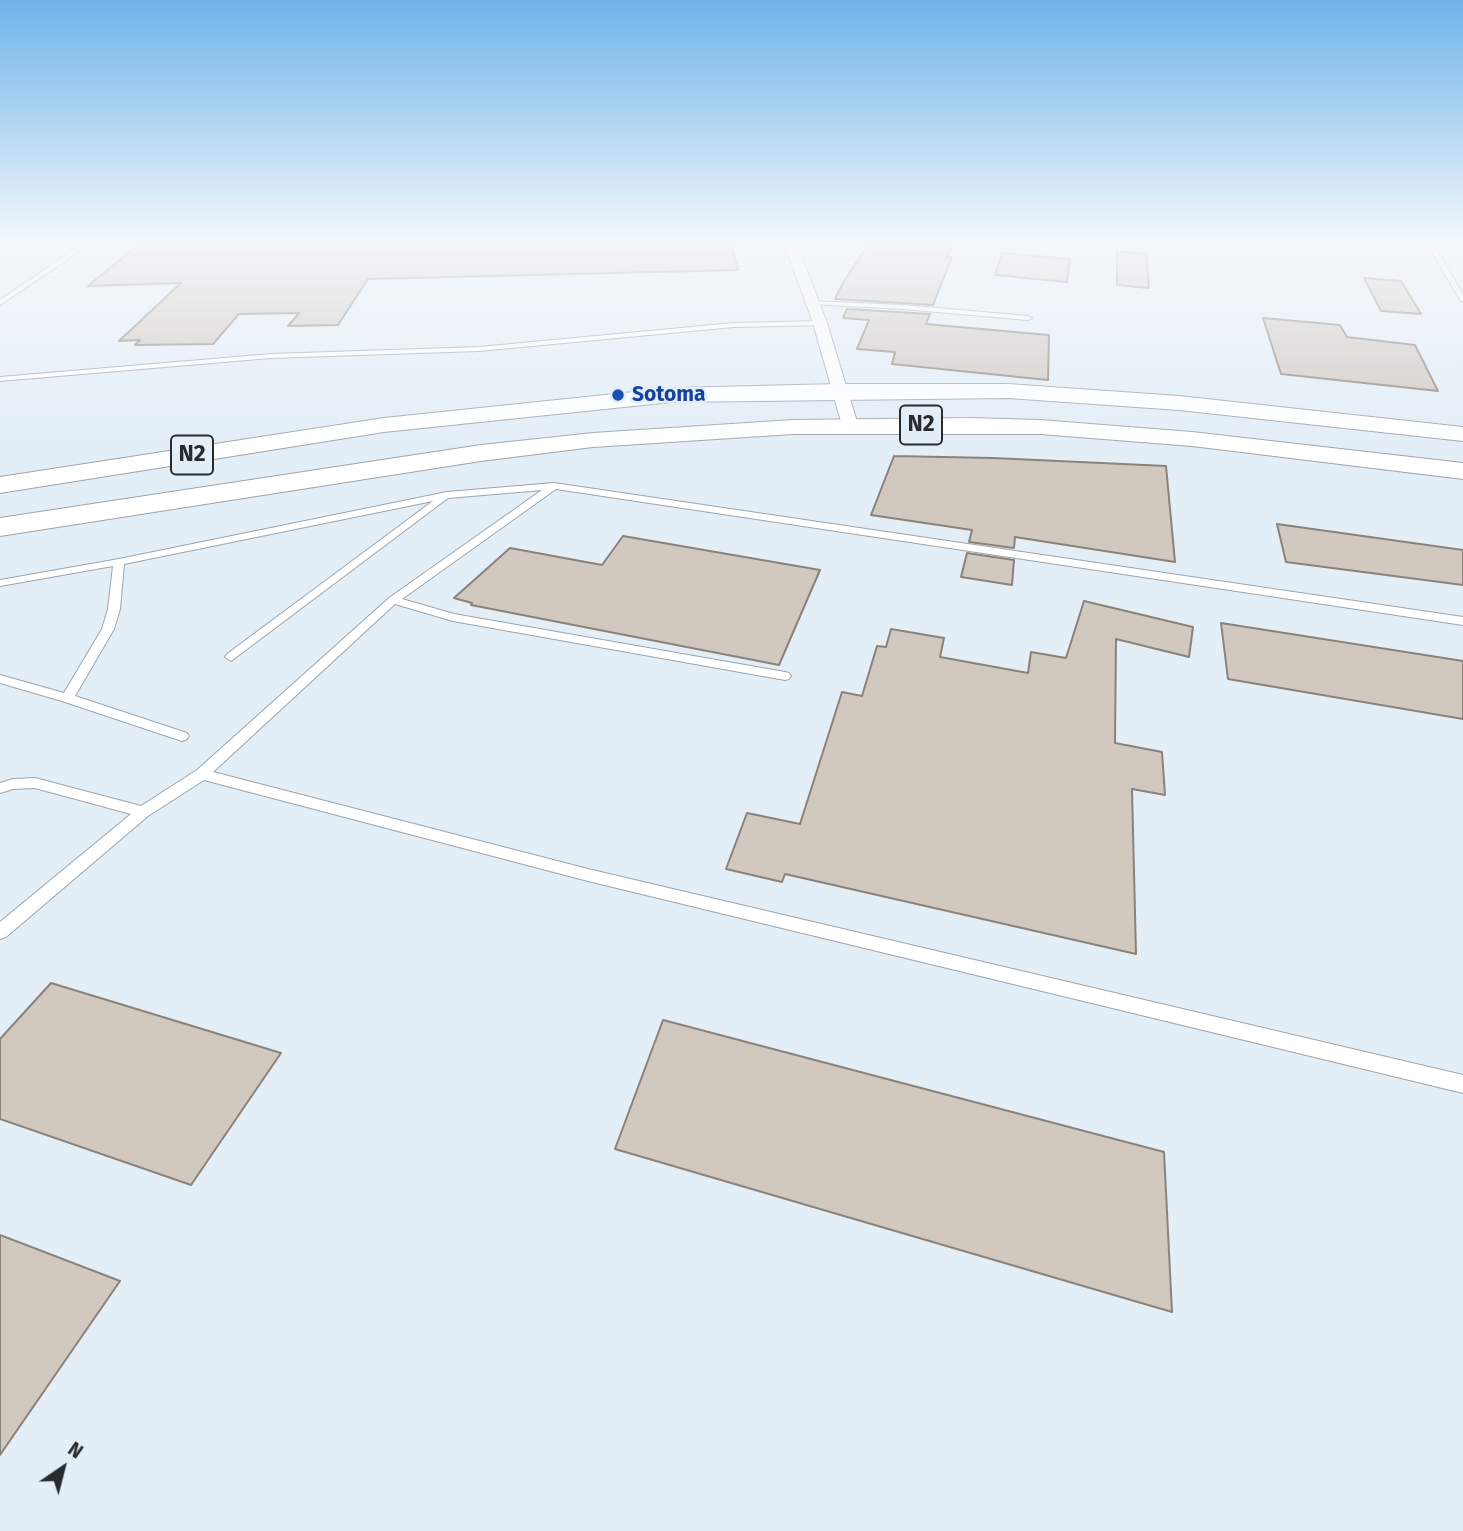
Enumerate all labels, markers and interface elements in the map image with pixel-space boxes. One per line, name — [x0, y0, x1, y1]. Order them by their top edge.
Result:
place label: Sotoma — [632, 382, 706, 408]
marker: Sotoma — [610, 387, 626, 403]
road number: N2 — [900, 406, 942, 444]
road number: N2 — [171, 436, 213, 475]
north arrow — [28, 1433, 98, 1503]
text: N — [64, 1437, 87, 1463]

